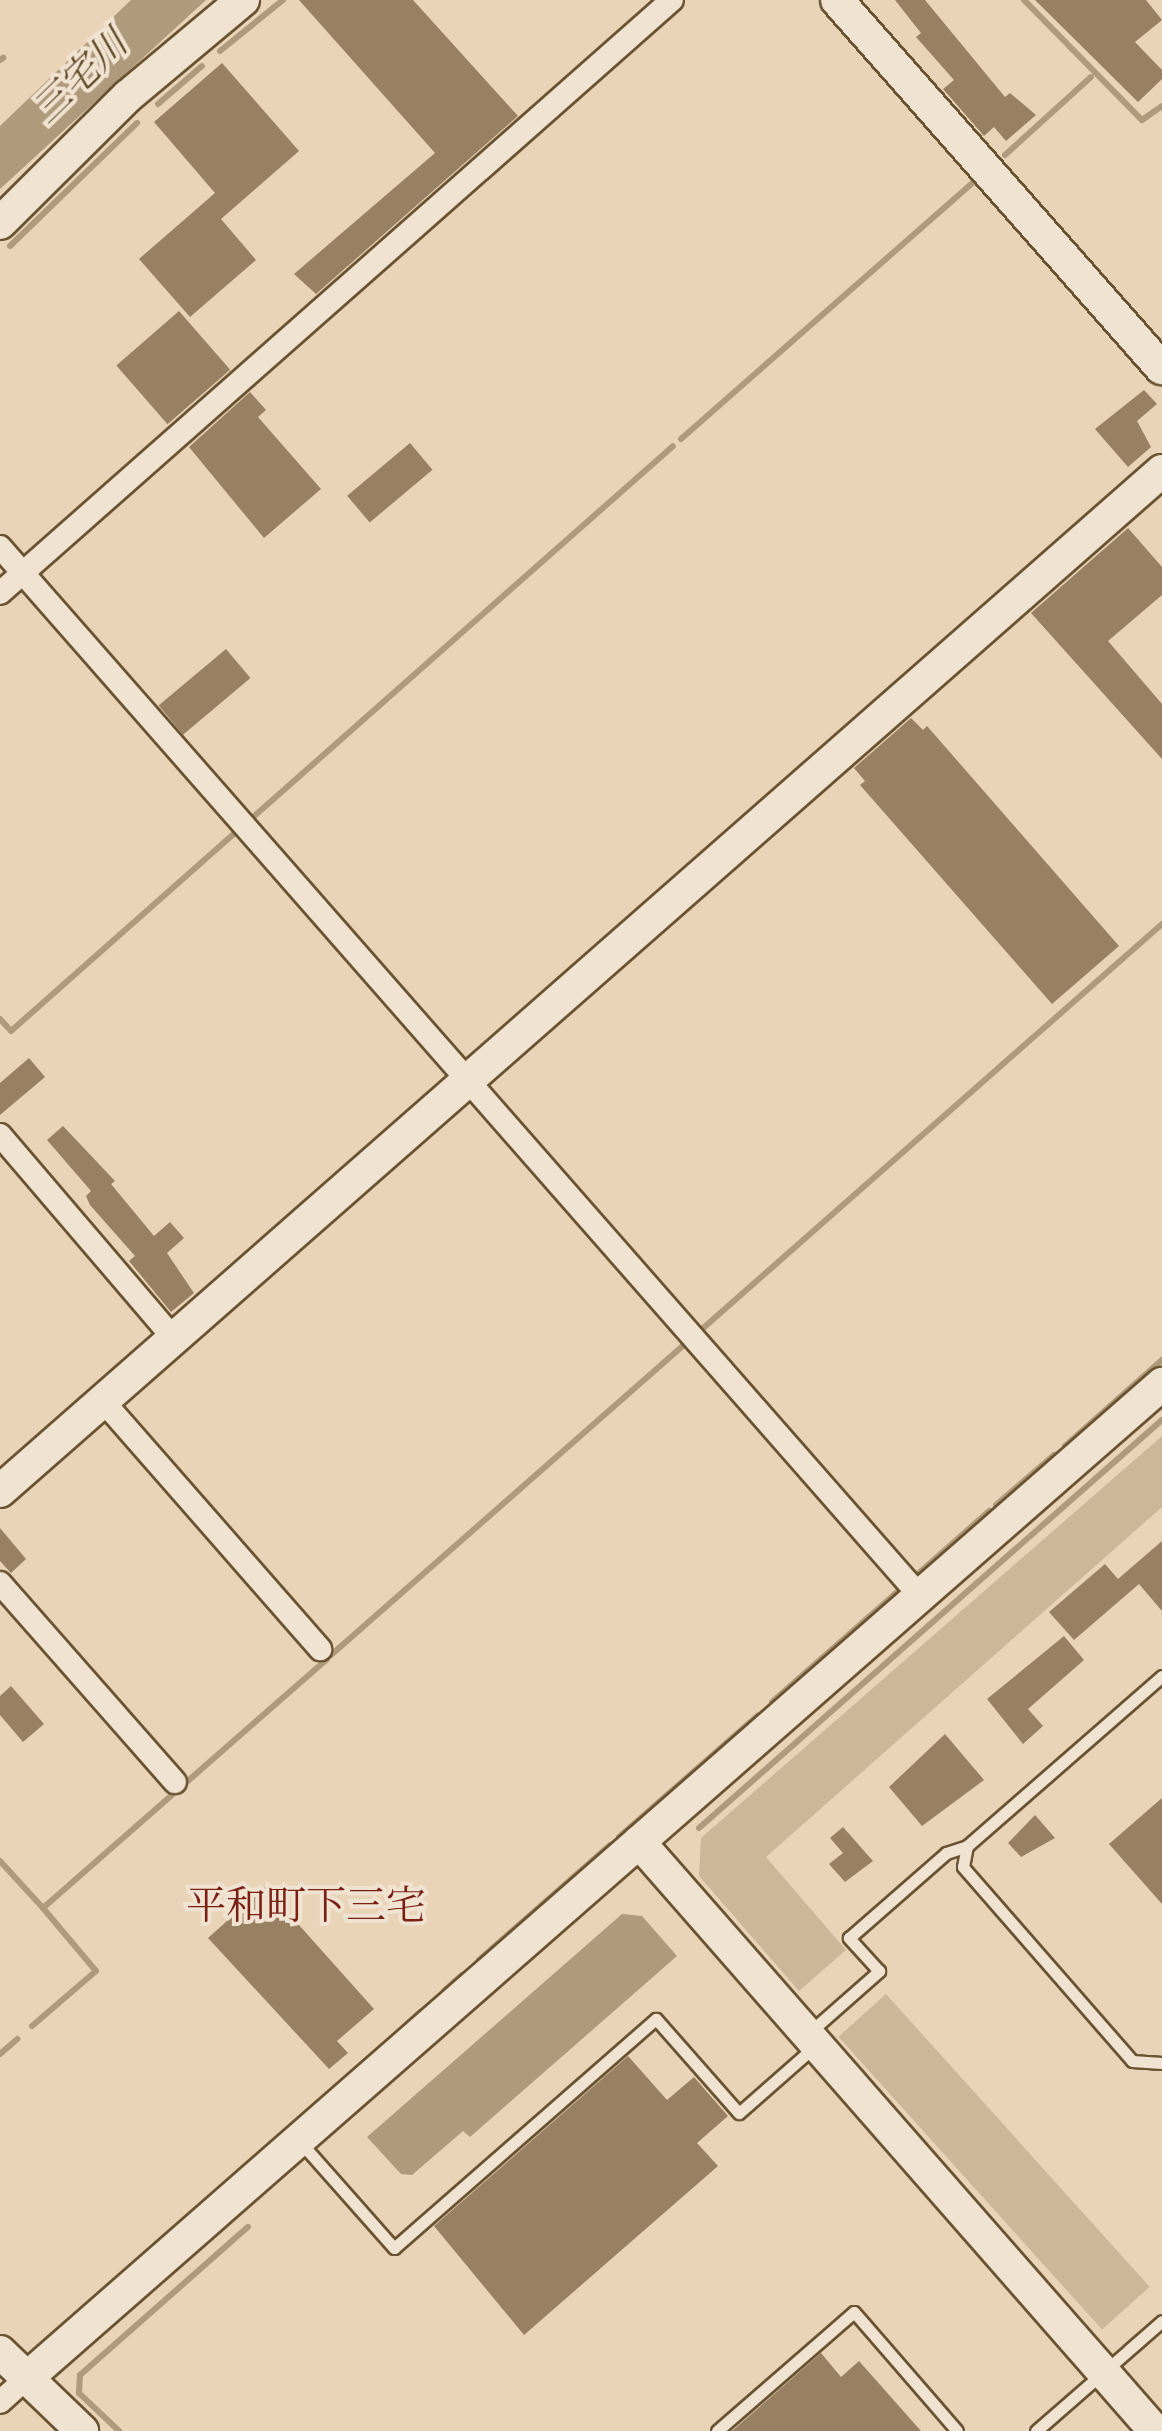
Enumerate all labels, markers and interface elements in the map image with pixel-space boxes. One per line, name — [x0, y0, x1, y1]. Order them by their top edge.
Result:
water label: 三宅川 — [25, 23, 139, 135]
district label: 平和町下三宅 — [186, 1885, 426, 1933]

